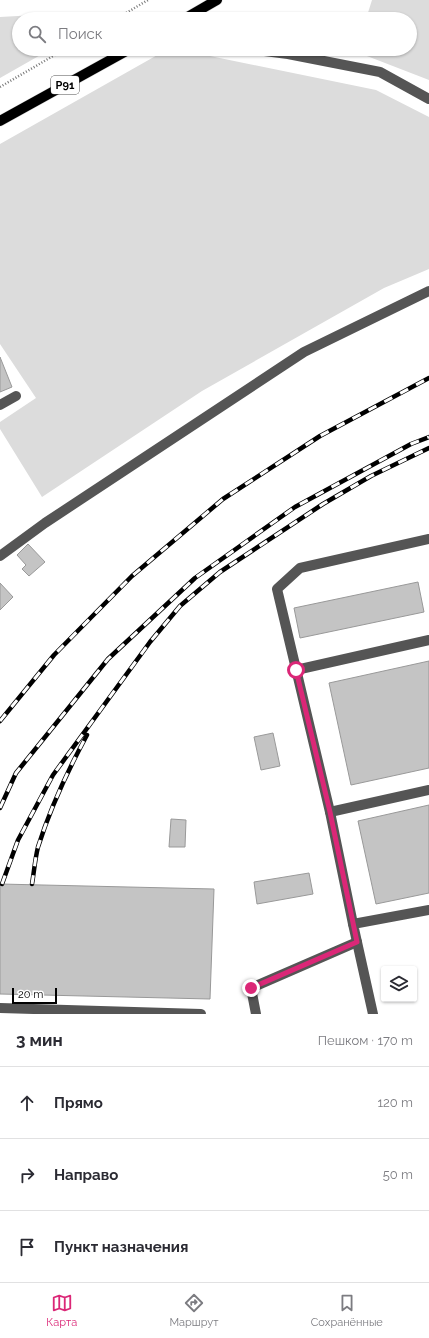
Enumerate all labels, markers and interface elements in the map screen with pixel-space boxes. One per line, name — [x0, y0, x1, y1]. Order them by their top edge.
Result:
search box — [12, 12, 417, 56]
icon: search — [26, 23, 48, 45]
text: Поиск — [58, 25, 103, 43]
road number: Р91 — [51, 76, 79, 94]
route start — [287, 661, 305, 679]
map controls — [381, 966, 417, 1002]
button: layers — [381, 966, 417, 1002]
route end — [242, 979, 260, 997]
scale bar — [12, 986, 57, 1005]
text: 20 m — [18, 988, 43, 1001]
text: 3 мин — [16, 1030, 63, 1050]
text: Пешком · 170 m — [318, 1033, 413, 1048]
icon: ahead — [16, 1092, 38, 1114]
text: Прямо — [54, 1094, 103, 1112]
text: 120 m — [377, 1095, 413, 1110]
icon: right — [16, 1164, 38, 1186]
text: Направо — [54, 1166, 118, 1184]
text: 50 m — [383, 1167, 413, 1182]
icon: arrive — [16, 1236, 38, 1258]
text: Пункт назначения — [54, 1238, 188, 1256]
tab: Карта — [46, 1292, 77, 1329]
tab: Маршрут — [169, 1292, 218, 1329]
tab: Сохранённые — [311, 1292, 383, 1329]

